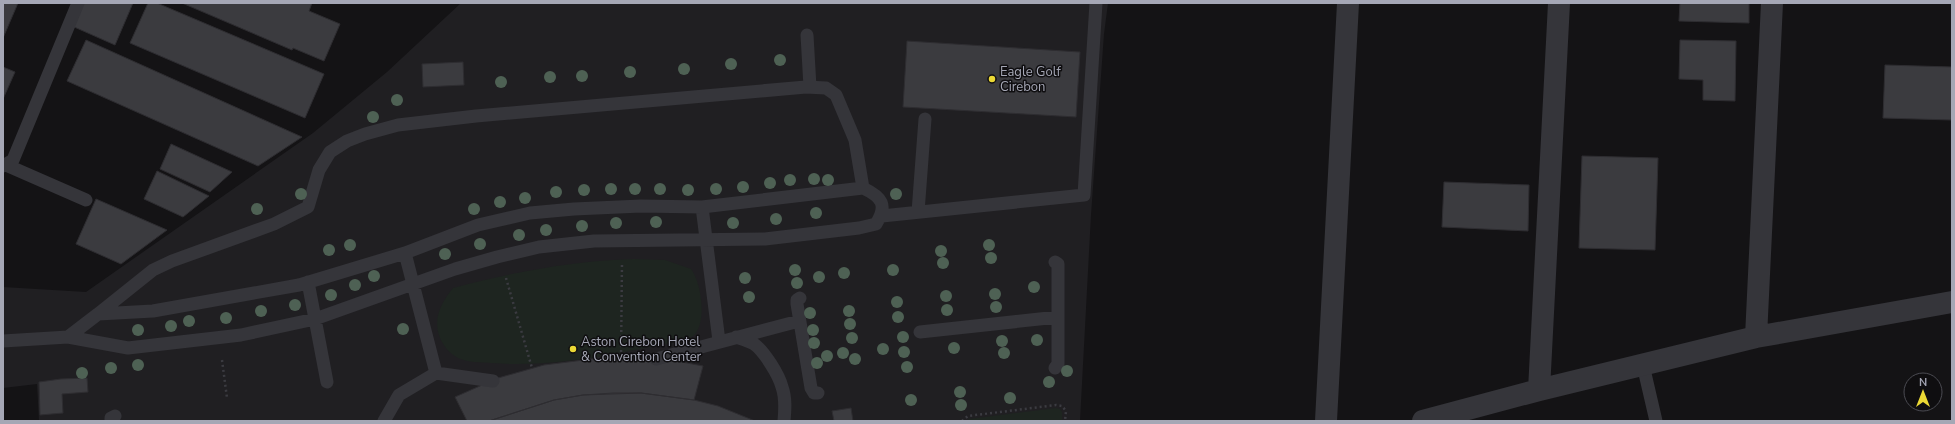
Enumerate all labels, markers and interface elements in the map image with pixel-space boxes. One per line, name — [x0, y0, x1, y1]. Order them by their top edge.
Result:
place label: Eagle Golf Cirebon — [1000, 63, 1061, 96]
marker: Eagle Golf Cirebon — [987, 74, 997, 84]
place label: Aston Cirebon Hotel & Convention Center — [581, 333, 702, 366]
marker: Aston Cirebon Hotel & Convention Center — [568, 344, 578, 354]
north arrow — [1903, 372, 1943, 412]
text: N — [1919, 375, 1927, 390]

